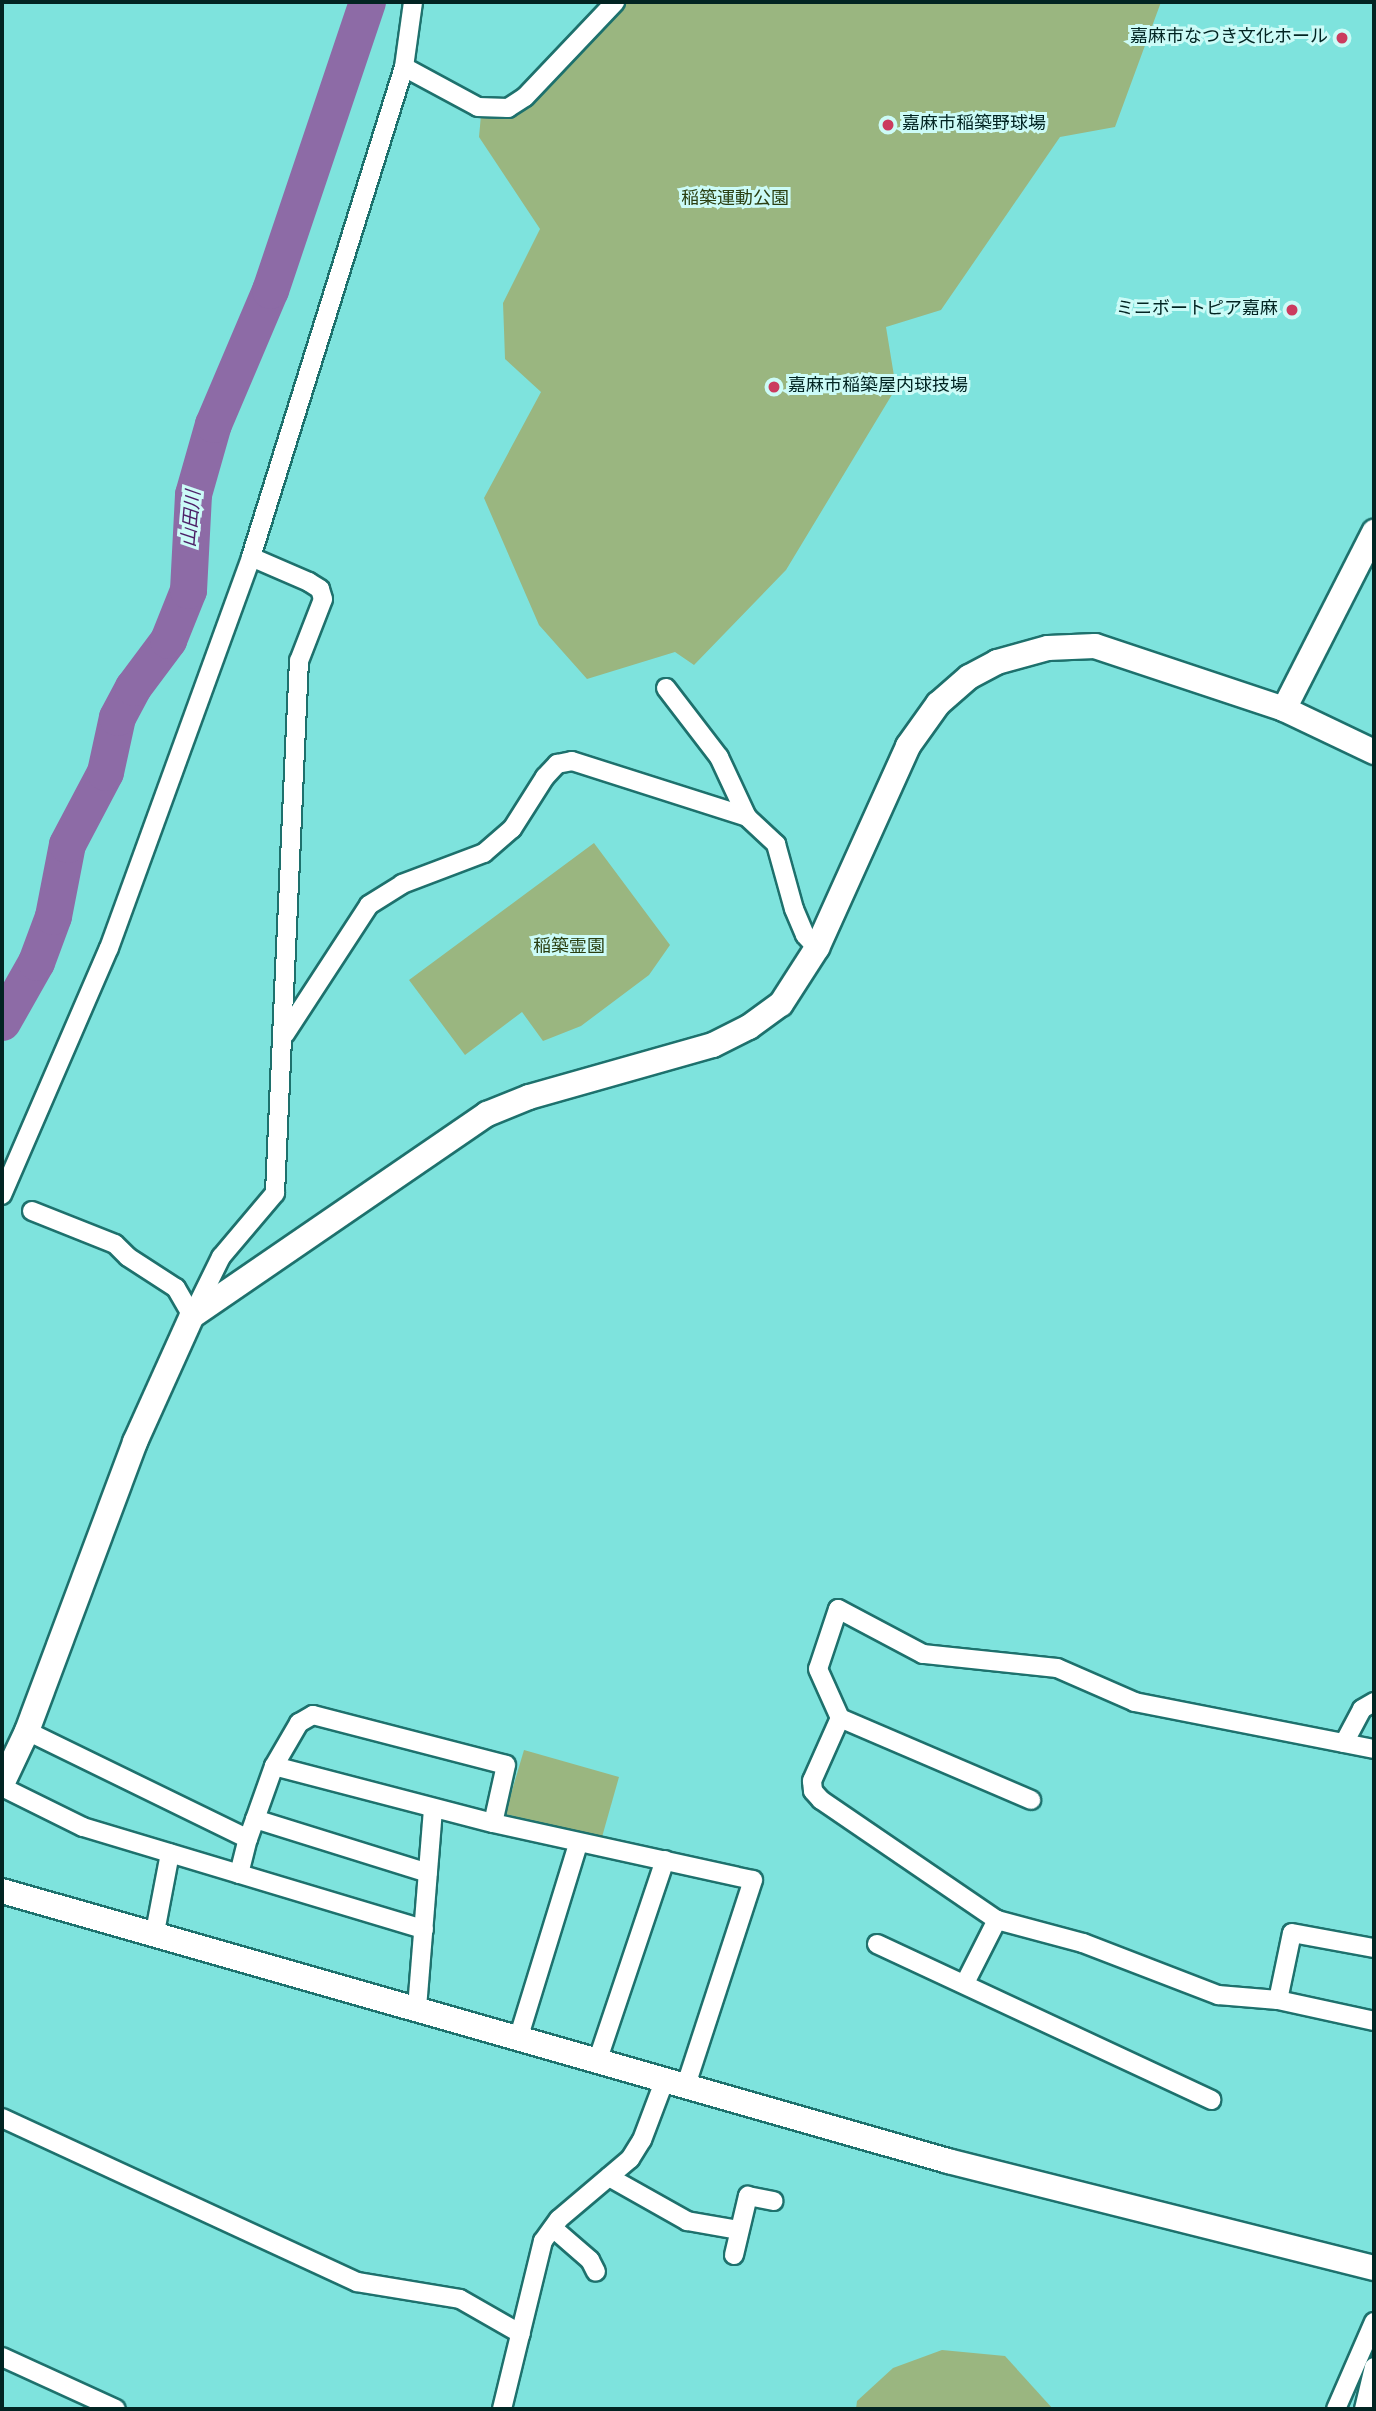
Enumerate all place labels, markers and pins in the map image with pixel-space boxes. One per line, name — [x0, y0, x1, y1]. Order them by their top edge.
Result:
place label: 嘉麻市なつき文化ホール — [1130, 27, 1328, 49]
marker: 嘉麻市なつき文化ホール — [1334, 30, 1350, 46]
place label: 嘉麻市稲築野球場 — [902, 114, 1046, 136]
marker: 嘉麻市稲築野球場 — [880, 117, 896, 133]
place label: ミニボートピア嘉麻 — [1116, 299, 1278, 321]
marker: ミニボートピア嘉麻 — [1284, 302, 1300, 318]
place label: 嘉麻市稲築屋内球技場 — [788, 376, 968, 398]
marker: 嘉麻市稲築屋内球技場 — [766, 379, 782, 395]

